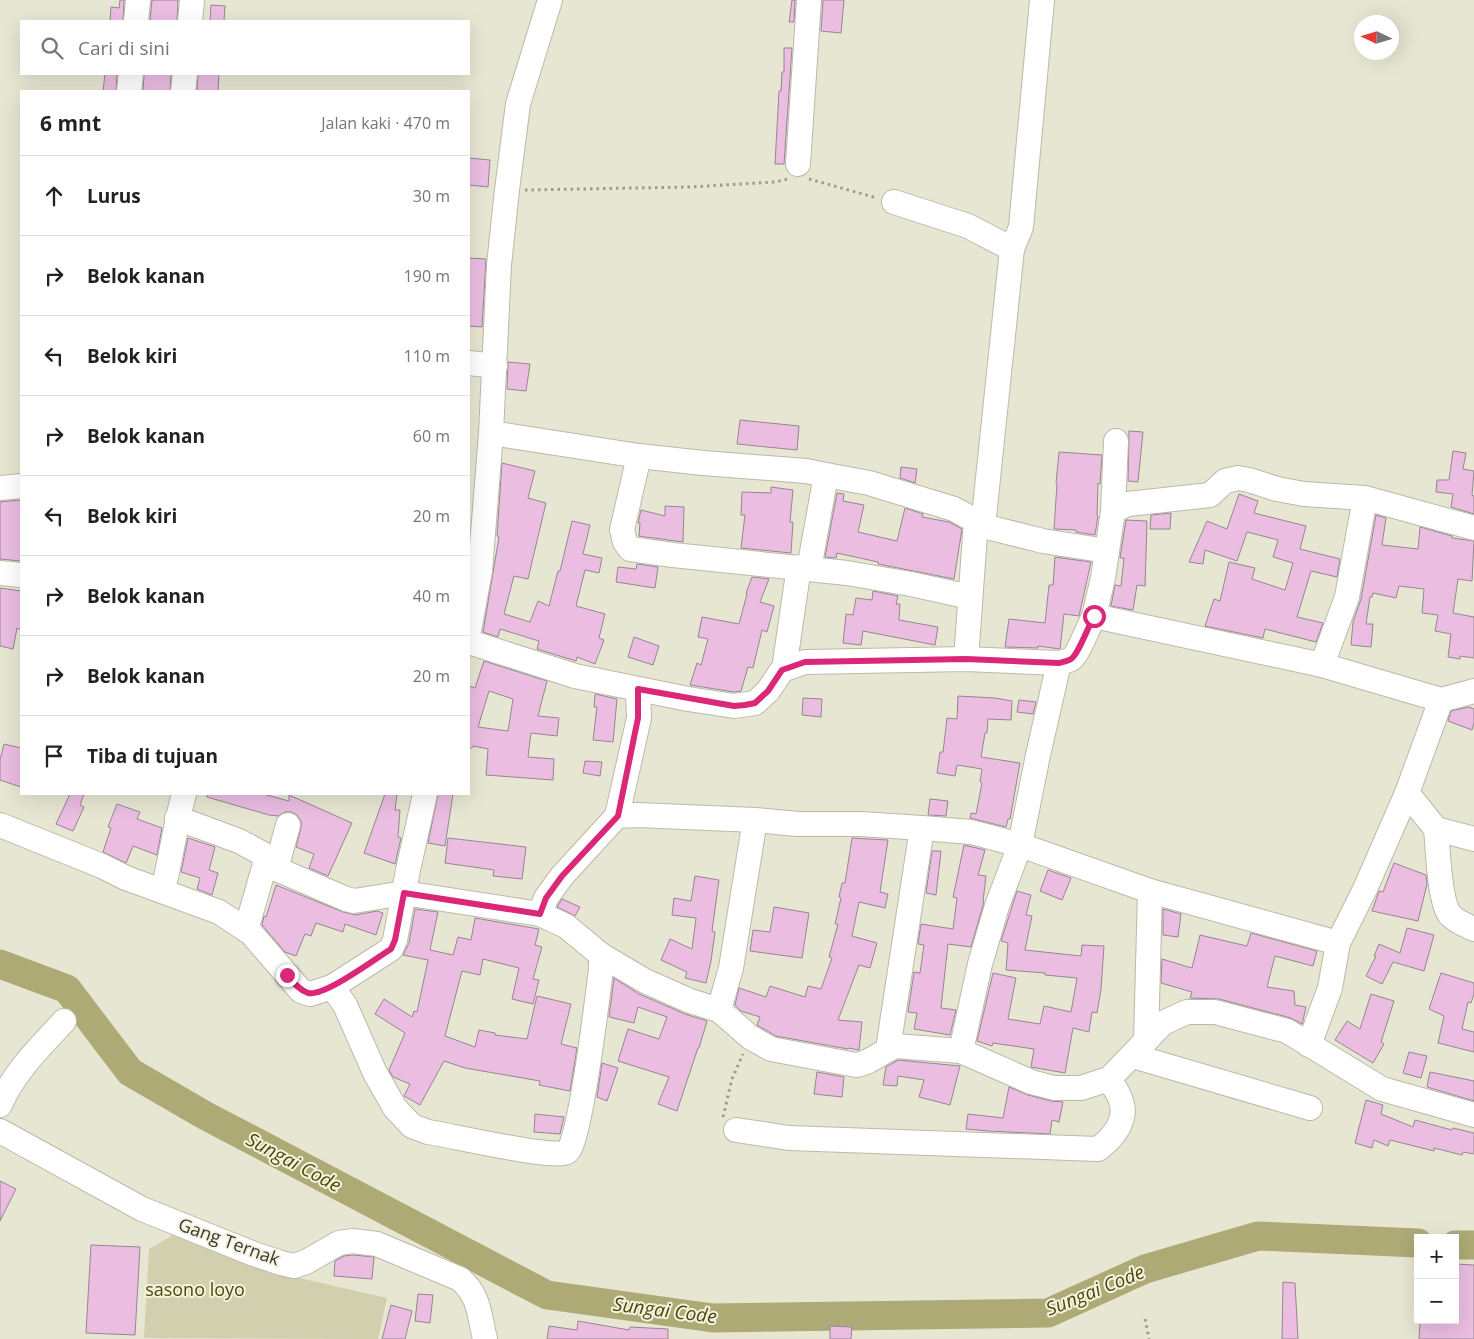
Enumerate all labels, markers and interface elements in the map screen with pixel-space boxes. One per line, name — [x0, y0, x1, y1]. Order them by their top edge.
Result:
north arrow — [1354, 15, 1399, 60]
search box — [20, 20, 470, 75]
icon: search — [38, 34, 66, 62]
text: Cari di sini — [78, 35, 170, 61]
text: 6 mnt — [40, 109, 101, 137]
text: Jalan kaki · 470 m — [321, 112, 450, 134]
icon: ahead — [40, 182, 68, 210]
text: Lurus — [87, 183, 141, 209]
text: 30 m — [413, 185, 450, 207]
icon: right — [40, 262, 68, 290]
text: Belok kanan — [87, 263, 205, 289]
text: 190 m — [404, 265, 450, 287]
icon: left — [40, 342, 68, 370]
text: Belok kiri — [87, 343, 177, 369]
text: 110 m — [404, 345, 450, 367]
icon: right — [40, 422, 68, 450]
text: Belok kanan — [87, 423, 205, 449]
text: 60 m — [413, 425, 450, 447]
icon: left — [40, 502, 68, 530]
text: Belok kiri — [87, 503, 177, 529]
text: 20 m — [413, 505, 450, 527]
icon: right — [40, 582, 68, 610]
text: Belok kanan — [87, 583, 205, 609]
text: 40 m — [413, 585, 450, 607]
route start — [1083, 605, 1106, 628]
icon: right — [40, 662, 68, 690]
text: Belok kanan — [87, 663, 205, 689]
text: 20 m — [413, 665, 450, 687]
icon: arrive — [40, 742, 68, 770]
text: Tiba di tujuan — [87, 743, 218, 769]
route end — [276, 964, 299, 987]
water label: Sungai Code — [242, 1126, 346, 1198]
street label: Gang Ternak — [175, 1212, 284, 1271]
map controls — [1414, 1234, 1459, 1324]
button: + — [1414, 1234, 1459, 1279]
water label: Sungai Code — [1042, 1258, 1148, 1322]
park label: sasono loyo — [145, 1277, 245, 1301]
button: − — [1414, 1279, 1459, 1324]
water label: Sungai Code — [612, 1291, 718, 1329]

